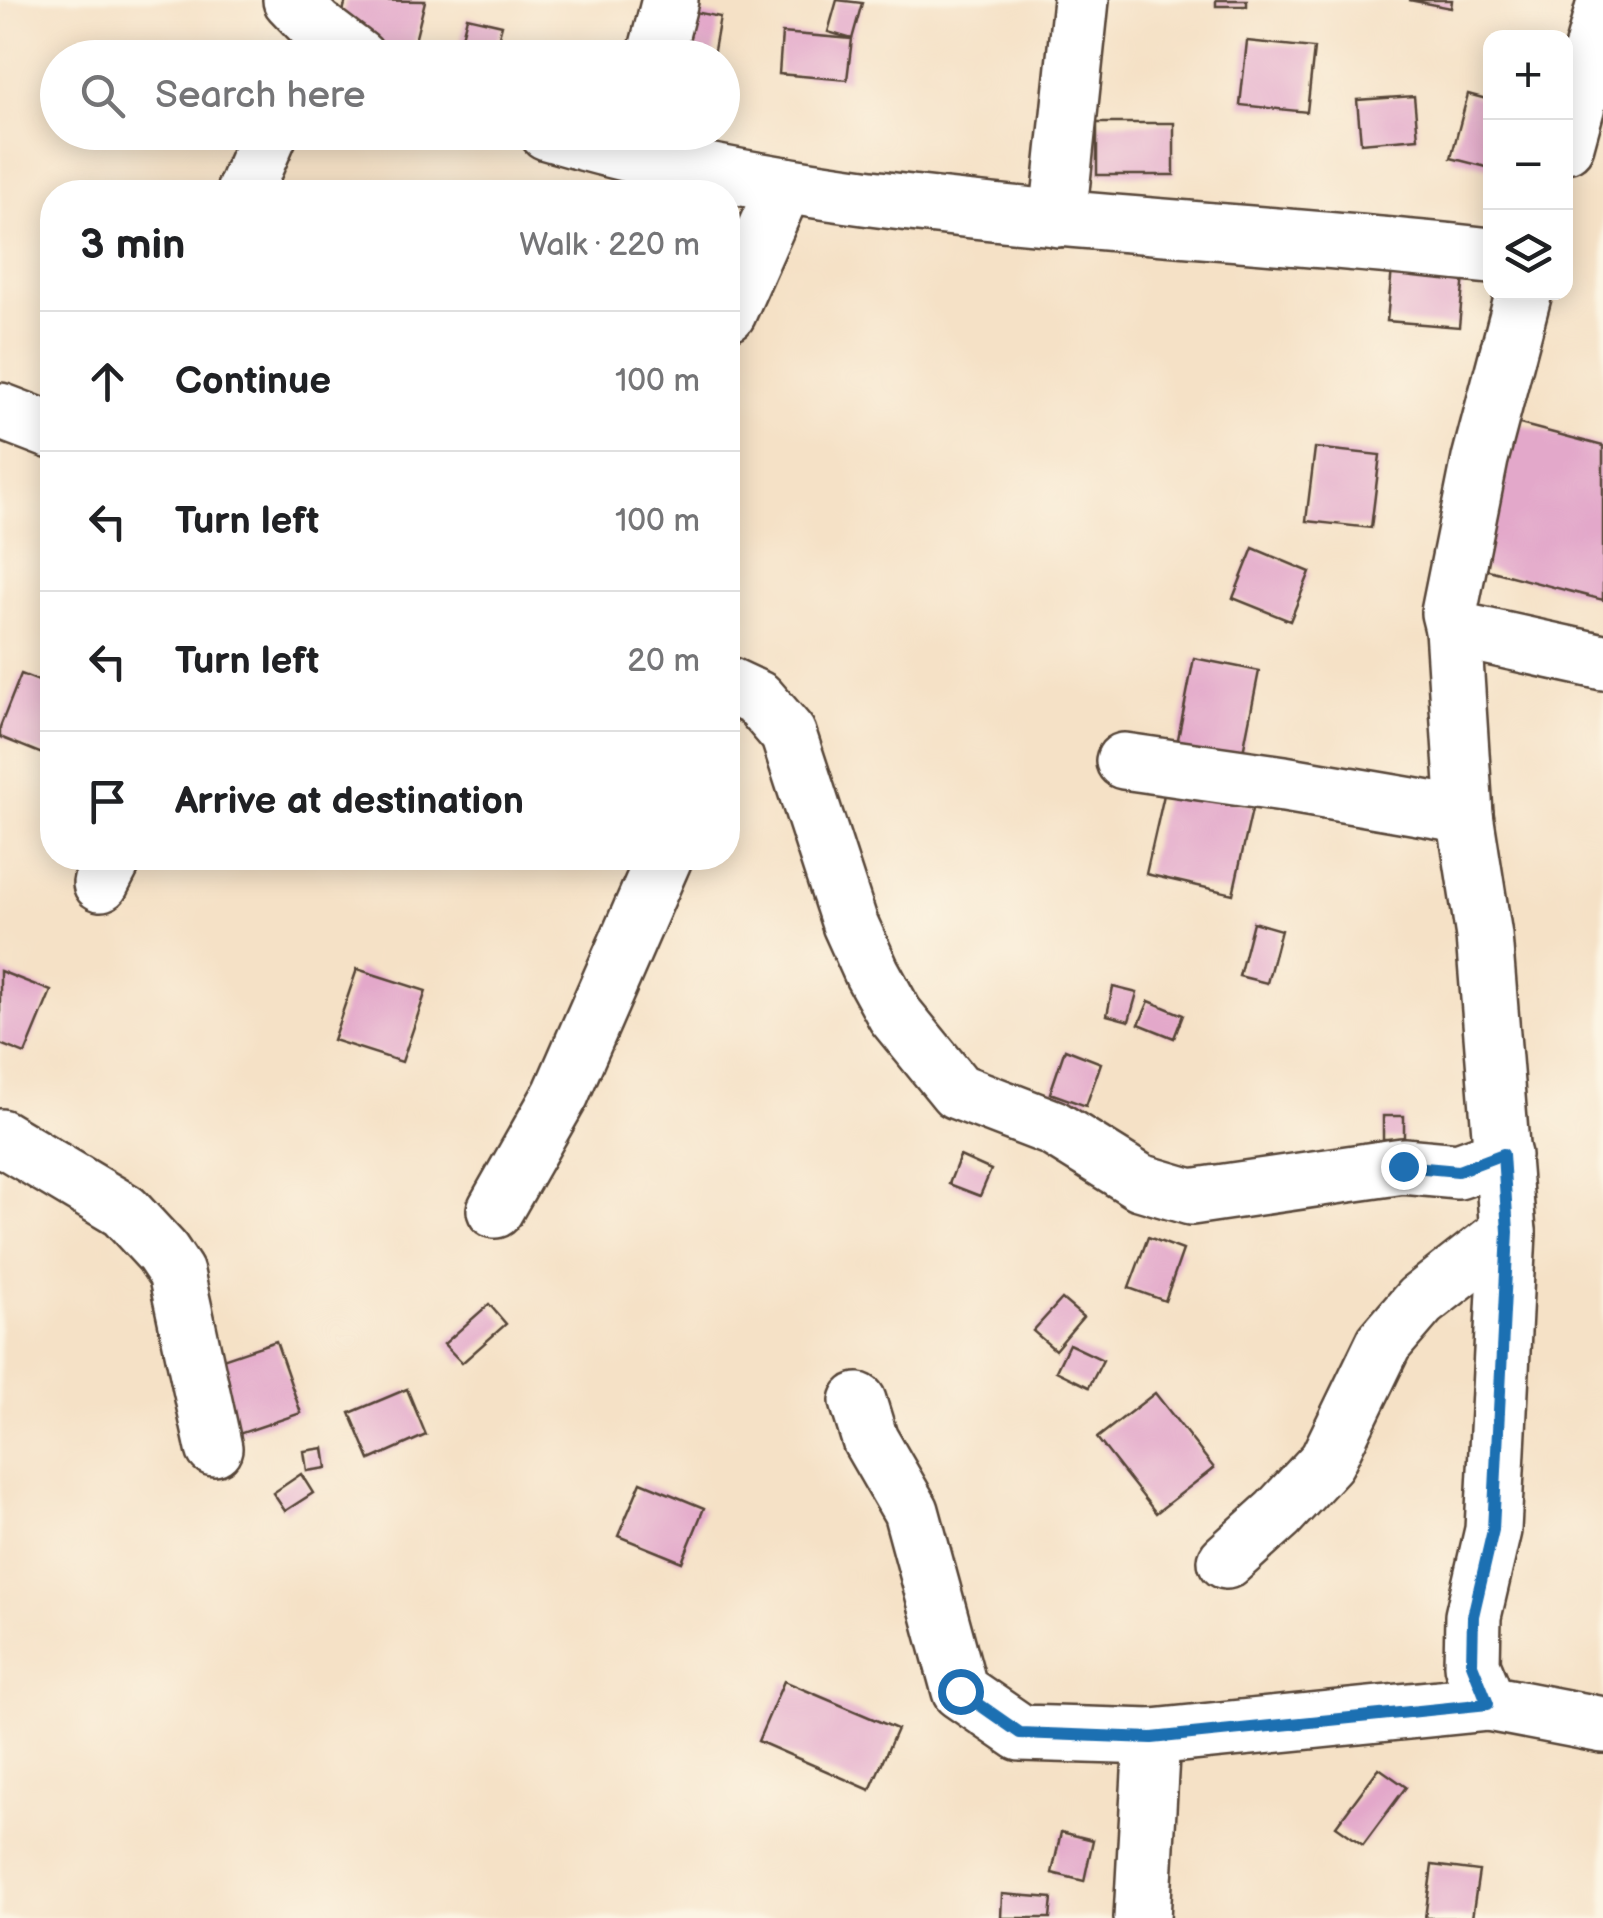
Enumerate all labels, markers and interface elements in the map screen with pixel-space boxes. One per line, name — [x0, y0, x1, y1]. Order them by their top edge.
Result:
map controls — [1483, 30, 1573, 300]
button: + — [1483, 30, 1573, 120]
search box — [40, 40, 740, 150]
icon: search — [75, 68, 130, 123]
text: Search here — [155, 73, 366, 118]
button: − — [1483, 120, 1573, 210]
button: layers — [1483, 210, 1573, 300]
text: 3 min — [80, 220, 185, 271]
text: Walk · 220 m — [519, 226, 700, 265]
icon: ahead — [80, 354, 135, 409]
text: Continue — [175, 359, 331, 404]
text: 100 m — [615, 362, 700, 401]
icon: left — [80, 494, 135, 549]
text: Turn left — [175, 499, 319, 544]
text: 100 m — [615, 502, 700, 541]
icon: left — [80, 634, 135, 689]
text: Turn left — [175, 639, 319, 684]
text: 20 m — [627, 642, 700, 681]
icon: arrive — [80, 774, 135, 829]
text: Arrive at destination — [175, 779, 524, 824]
route end — [1381, 1144, 1427, 1190]
route start — [938, 1669, 984, 1715]

